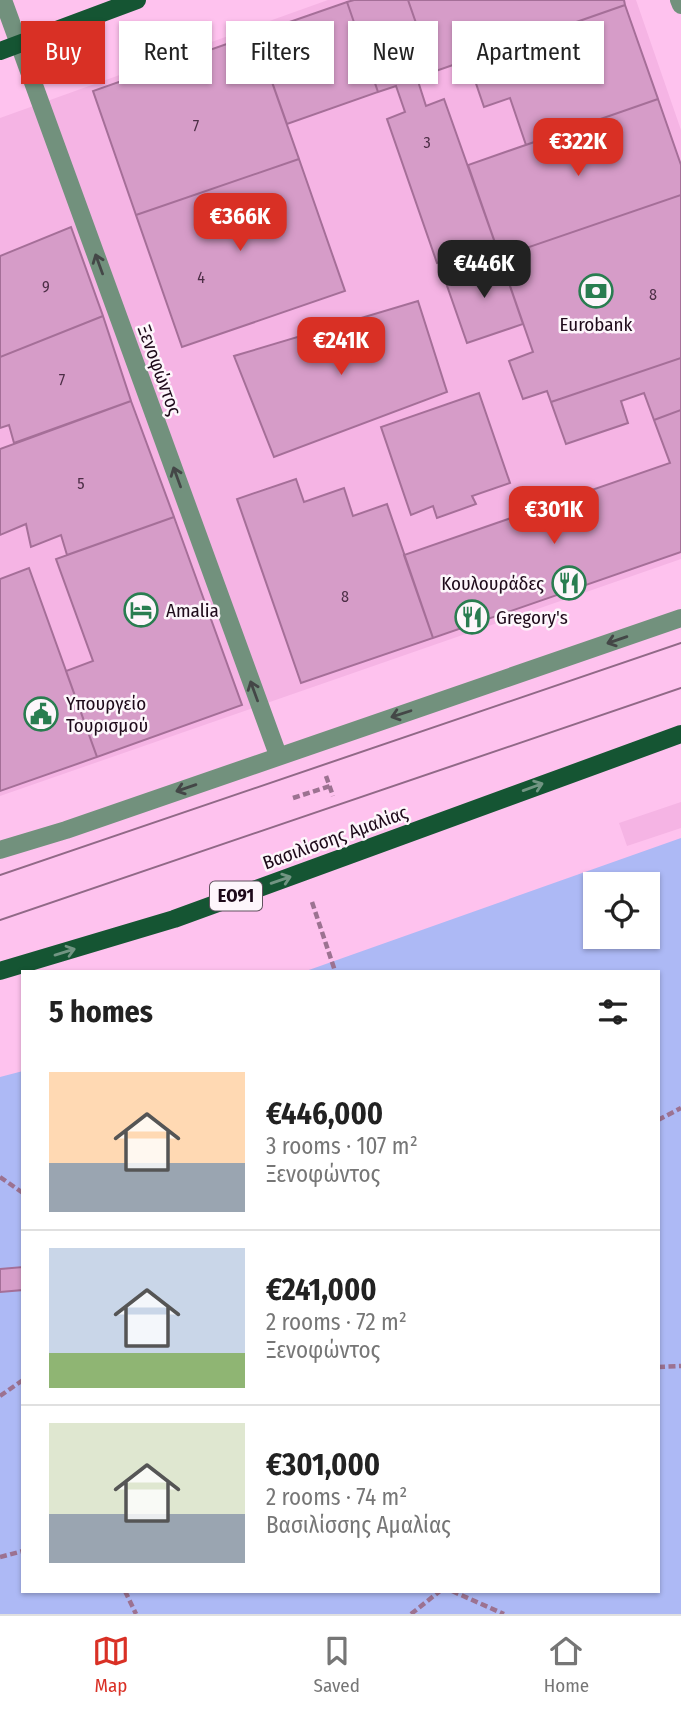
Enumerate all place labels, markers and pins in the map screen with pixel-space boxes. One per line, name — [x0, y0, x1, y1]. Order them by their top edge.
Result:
pin: €322K — [529, 118, 627, 178]
pin: €366K — [191, 194, 289, 253]
pin: €446K — [435, 240, 533, 300]
bank icon: Eurobank — [577, 272, 615, 310]
place label: Eurobank — [560, 313, 633, 336]
pin: €241K — [292, 318, 390, 377]
pin: €301K — [505, 486, 603, 546]
restaurant icon: Κουλουράδες — [550, 564, 588, 602]
place label: Κουλουράδες — [441, 572, 544, 595]
hotel icon: Amalia — [122, 591, 160, 629]
restaurant icon: Gregory's — [453, 598, 491, 636]
place label: Amalia — [166, 599, 219, 622]
place label: Gregory's — [496, 606, 568, 629]
place label: Υπουργείο Τουρισμού — [66, 692, 148, 737]
public building icon: Υπουργείο Τουρισμού — [22, 695, 60, 733]

